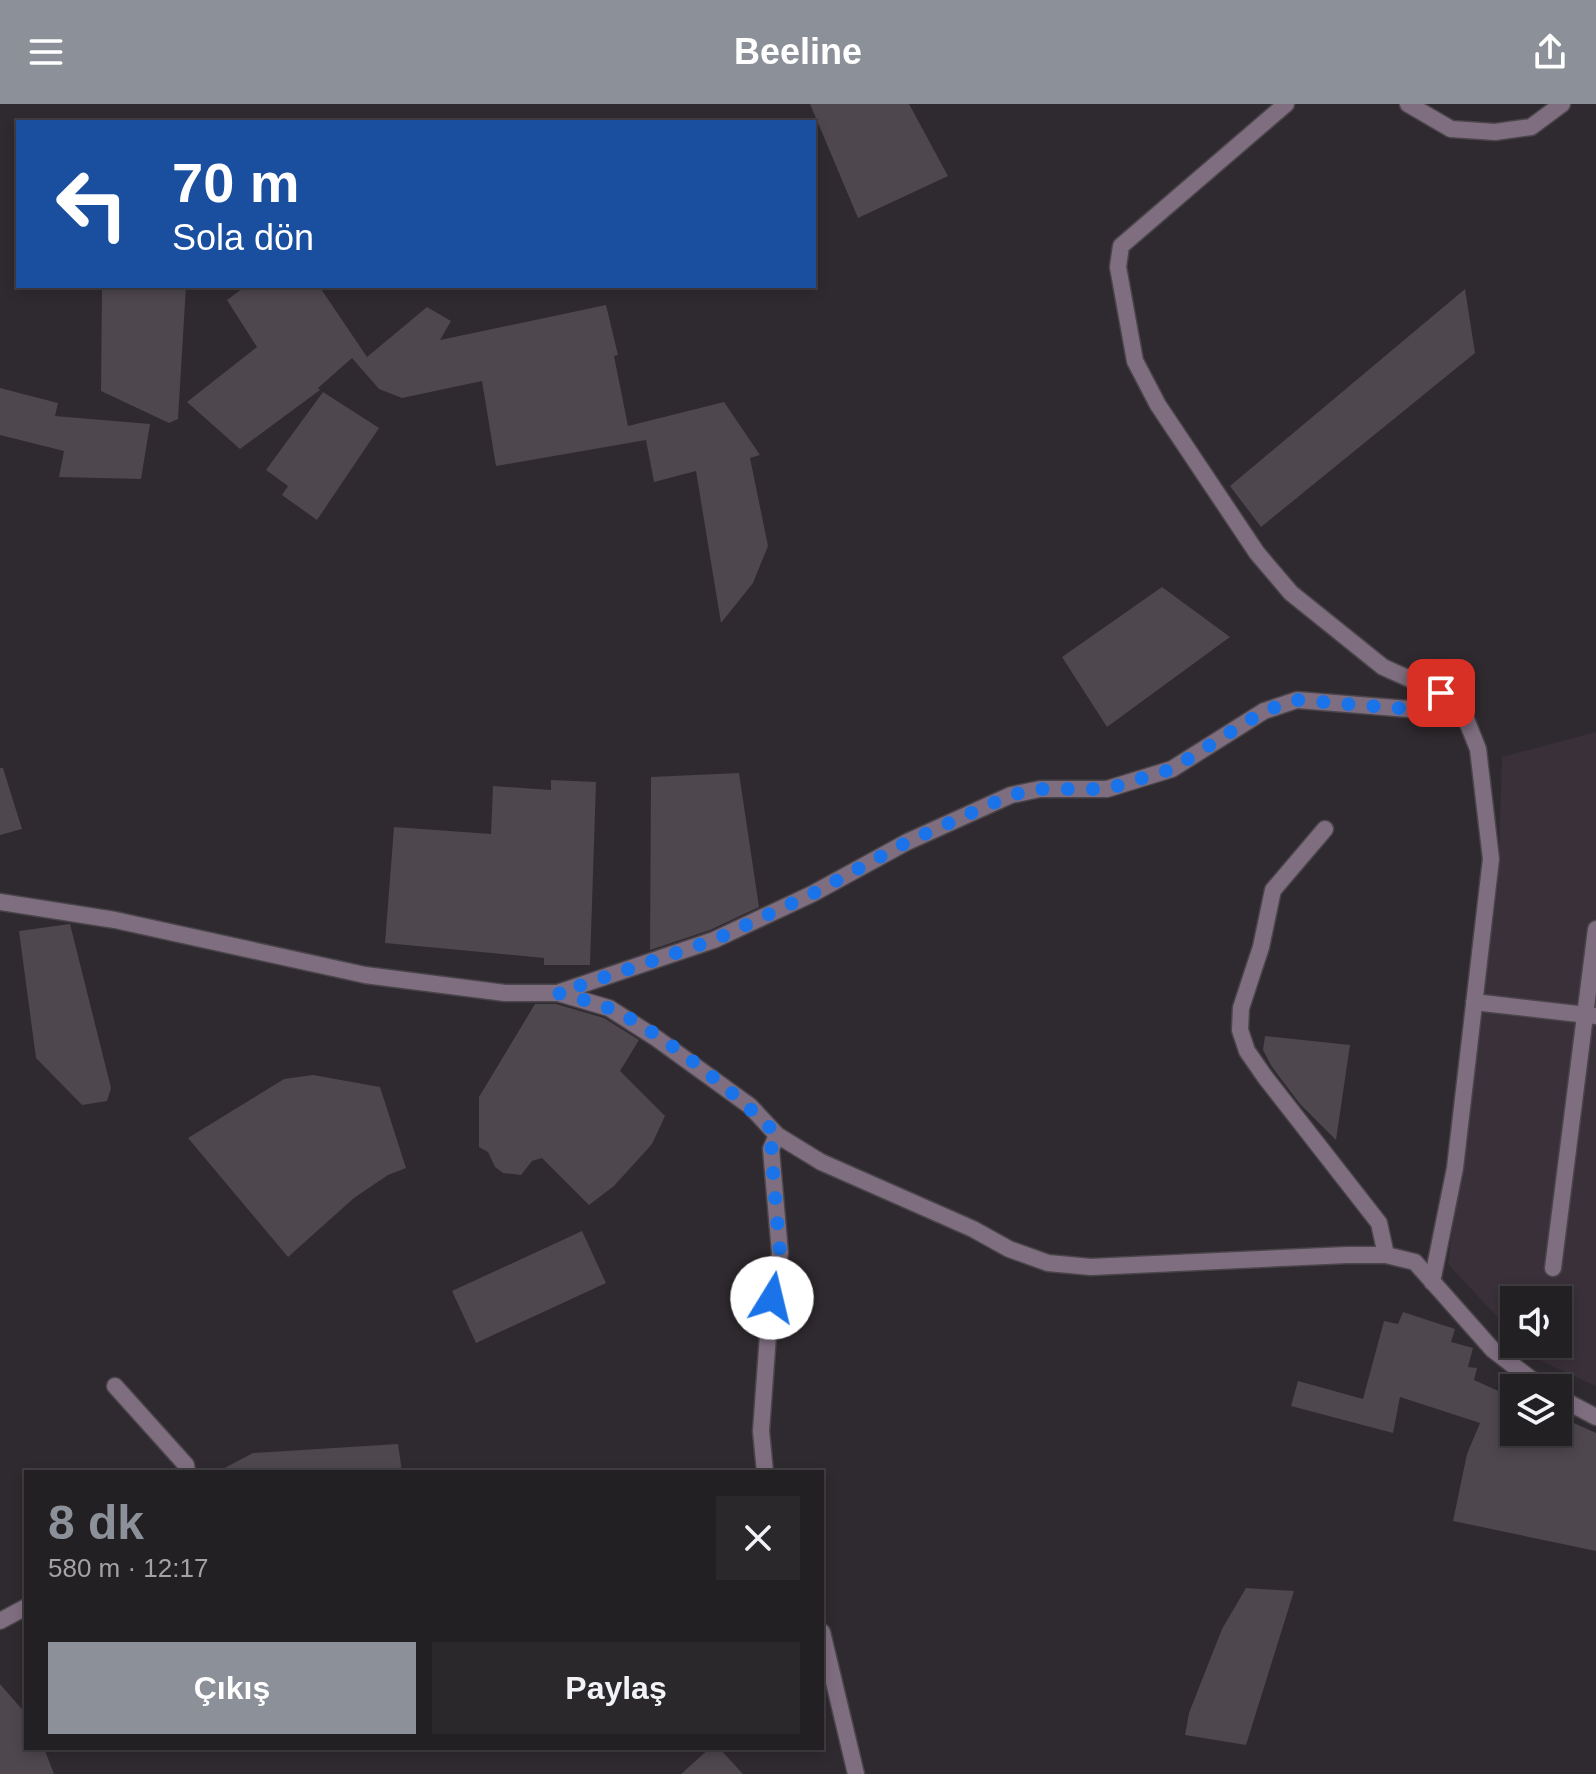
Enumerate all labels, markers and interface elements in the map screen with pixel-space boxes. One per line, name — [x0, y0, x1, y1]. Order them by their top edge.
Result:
icon: menu — [24, 30, 68, 74]
icon: share — [1528, 30, 1572, 74]
text: Beeline — [734, 31, 862, 72]
text: 70 m — [172, 151, 300, 214]
icon: left — [40, 152, 144, 256]
text: Sola dön — [172, 217, 314, 258]
pin — [1407, 659, 1475, 727]
icon: arrive — [1419, 671, 1463, 715]
position arrow — [730, 1256, 814, 1340]
map controls — [1500, 1286, 1572, 1446]
button: sound — [1500, 1286, 1572, 1358]
button: layers — [1500, 1374, 1572, 1446]
text: 8 dk — [48, 1496, 144, 1549]
button: close — [716, 1496, 800, 1580]
text: 580 m · 12:17 — [48, 1553, 208, 1583]
button: Çıkış — [48, 1642, 416, 1734]
button: Paylaş — [432, 1642, 800, 1734]

